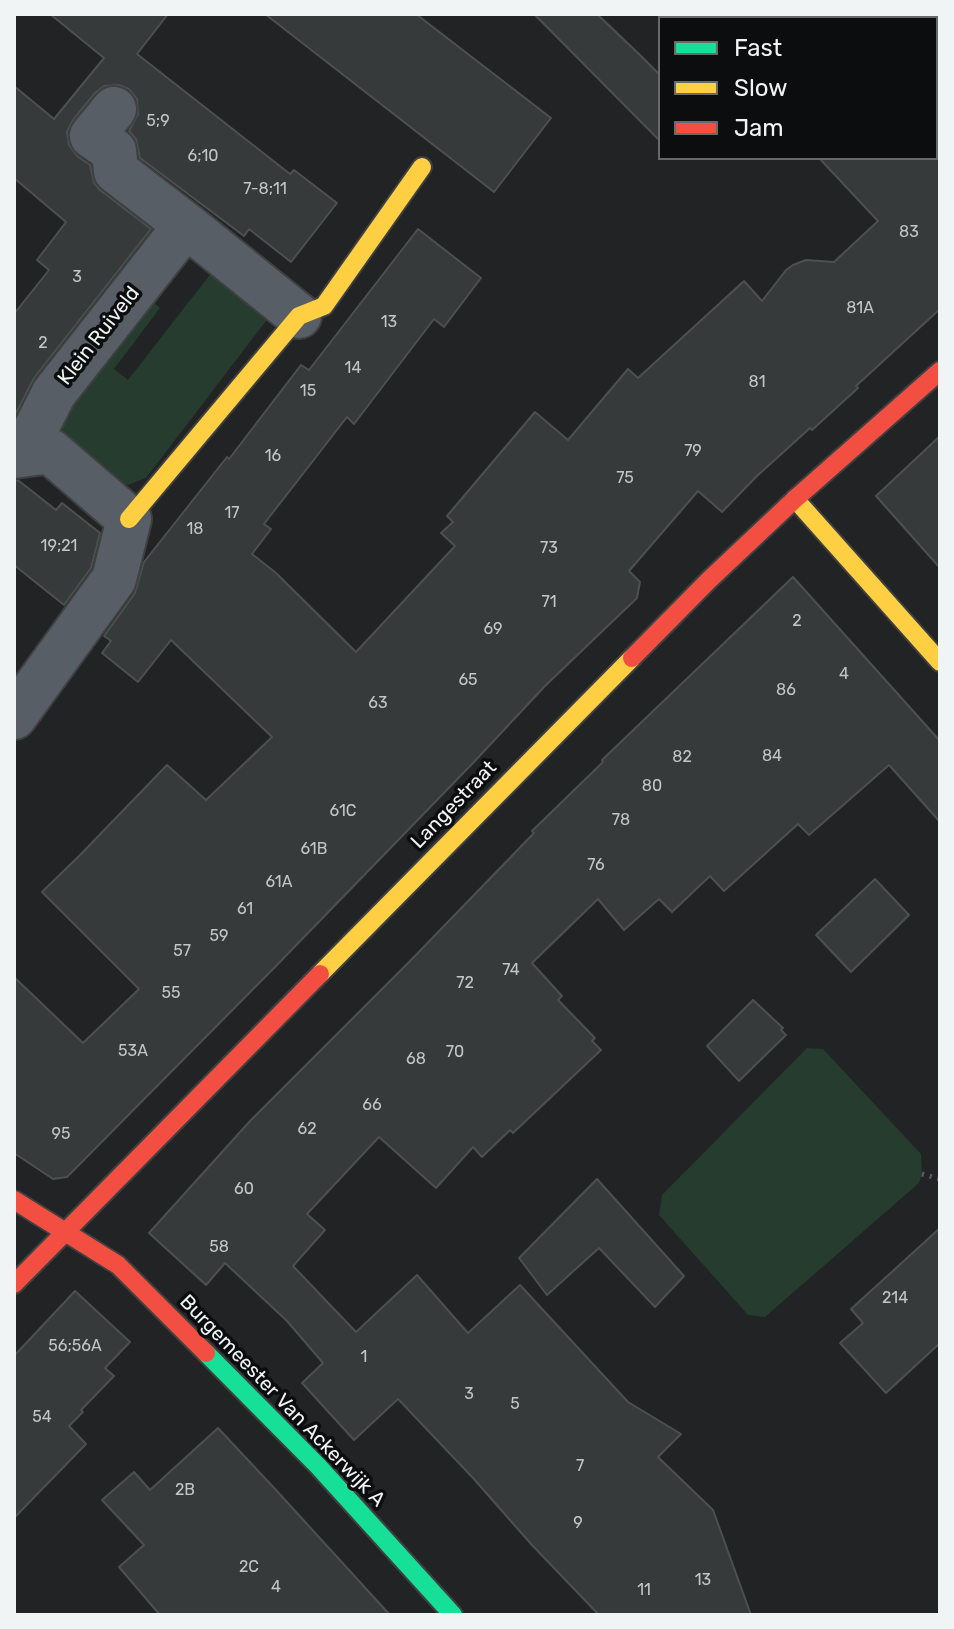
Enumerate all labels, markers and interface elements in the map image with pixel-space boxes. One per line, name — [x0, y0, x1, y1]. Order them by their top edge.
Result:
legend — [658, 16, 938, 160]
text: Fast — [734, 34, 782, 62]
text: Slow — [734, 74, 787, 102]
house number: 5;9 — [146, 111, 170, 131]
text: Jam — [734, 114, 784, 142]
house number: 6;10 — [188, 146, 218, 166]
house number: 7-8;11 — [243, 179, 287, 199]
house number: 83 — [899, 222, 919, 242]
house number: 3 — [72, 267, 82, 287]
street label: Klein Ruiveld — [53, 282, 145, 390]
house number: 81A — [846, 298, 874, 318]
house number: 13 — [381, 312, 397, 332]
house number: 2 — [38, 333, 48, 353]
house number: 14 — [345, 358, 361, 378]
house number: 81 — [748, 372, 766, 392]
house number: 15 — [300, 381, 316, 401]
house number: 79 — [684, 441, 702, 461]
house number: 16 — [265, 446, 281, 466]
house number: 75 — [616, 468, 634, 488]
house number: 17 — [224, 503, 240, 523]
house number: 18 — [186, 519, 204, 539]
house number: 19;21 — [41, 536, 77, 556]
house number: 73 — [540, 538, 558, 558]
house number: 71 — [541, 592, 557, 612]
house number: 2 — [792, 611, 802, 631]
house number: 69 — [483, 619, 503, 639]
house number: 4 — [839, 664, 849, 684]
house number: 65 — [458, 670, 478, 690]
house number: 86 — [776, 680, 796, 700]
house number: 63 — [368, 693, 388, 713]
house number: 84 — [762, 746, 782, 766]
house number: 82 — [672, 747, 692, 767]
street label: Langestraat — [406, 756, 502, 854]
house number: 80 — [642, 776, 662, 796]
house number: 61C — [330, 801, 356, 821]
house number: 78 — [612, 810, 630, 830]
house number: 61B — [301, 839, 327, 859]
house number: 76 — [587, 855, 605, 875]
house number: 61A — [266, 872, 292, 892]
house number: 61 — [237, 899, 253, 919]
house number: 59 — [210, 926, 228, 946]
house number: 57 — [173, 941, 191, 961]
house number: 74 — [502, 960, 520, 980]
house number: 72 — [456, 973, 474, 993]
house number: 55 — [161, 983, 181, 1003]
house number: 53A — [118, 1041, 148, 1061]
house number: 70 — [446, 1042, 464, 1062]
house number: 68 — [406, 1049, 426, 1069]
house number: 66 — [362, 1095, 382, 1115]
house number: 62 — [297, 1119, 317, 1139]
house number: 95 — [52, 1124, 70, 1144]
house number: 60 — [234, 1179, 254, 1199]
house number: 58 — [209, 1237, 229, 1257]
house number: 214 — [882, 1288, 908, 1308]
street label: Burgemeester Van Ackerwijk A — [174, 1290, 390, 1512]
house number: 56;56A — [48, 1336, 102, 1356]
house number: 1 — [361, 1347, 367, 1367]
house number: 3 — [464, 1384, 474, 1404]
house number: 5 — [510, 1394, 520, 1414]
house number: 54 — [32, 1407, 52, 1427]
house number: 7 — [576, 1456, 584, 1476]
house number: 2B — [175, 1480, 195, 1500]
house number: 9 — [573, 1513, 583, 1533]
house number: 2C — [239, 1557, 259, 1577]
house number: 13 — [695, 1570, 711, 1590]
house number: 4 — [271, 1577, 281, 1597]
house number: 11 — [637, 1580, 651, 1600]

